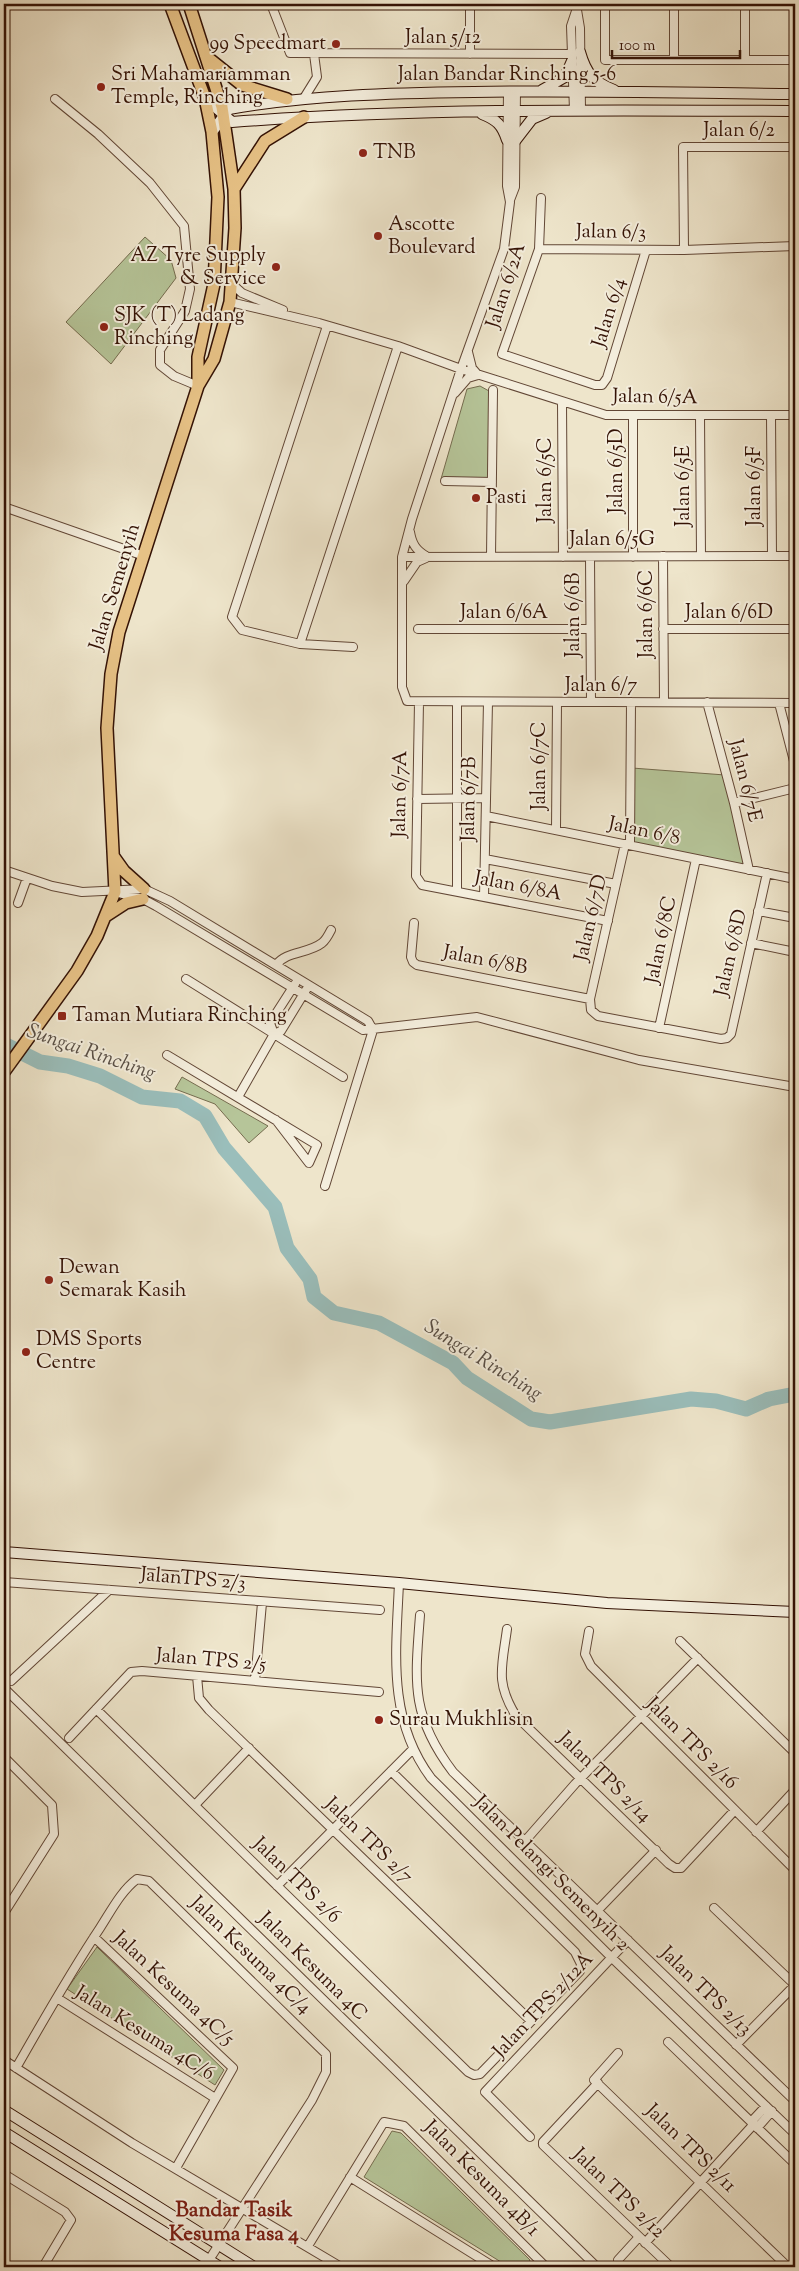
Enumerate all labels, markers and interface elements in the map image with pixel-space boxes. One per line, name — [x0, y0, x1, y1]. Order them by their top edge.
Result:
street label: Jalan 5/12 — [404, 24, 481, 53]
scale bar — [612, 28, 739, 60]
place label: 99 Speedmart — [210, 30, 326, 59]
text: 100 m — [619, 36, 656, 57]
marker: 99 Speedmart — [330, 38, 342, 50]
place label: Sri Mahamariamman Temple, Rinching — [111, 61, 291, 113]
street label: Jalan Bandar Rinching 5-6 — [397, 61, 616, 90]
marker: Sri Mahamariamman Temple, Rinching — [95, 81, 107, 93]
street label: Jalan 6/2 — [702, 117, 775, 146]
place label: TNB — [373, 139, 416, 168]
marker: TNB — [357, 147, 369, 159]
place label: Ascotte Boulevard — [388, 211, 476, 263]
street label: Jalan 6/3 — [575, 218, 646, 248]
marker: Ascotte Boulevard — [372, 230, 384, 242]
street label: Jalan 6/2A — [479, 240, 534, 333]
place label: AZ Tyre Supply & Service — [130, 242, 266, 294]
marker: AZ Tyre Supply & Service — [270, 261, 282, 273]
street label: Jalan 6/4 — [585, 275, 634, 352]
place label: SJK (T) Ladang Rinching — [114, 302, 245, 354]
marker: SJK (T) Ladang Rinching — [98, 321, 110, 333]
street label: Jalan 6/5A — [611, 383, 698, 413]
street label: Jalan 6/5D — [603, 428, 632, 515]
street label: Jalan 6/5C — [532, 437, 561, 524]
street label: Jalan 6/5E — [670, 445, 699, 528]
street label: Jalan 6/5F — [741, 446, 770, 527]
place label: Pasti — [486, 484, 527, 513]
marker: Pasti — [470, 492, 482, 504]
street label: Jalan Semenyih — [83, 520, 149, 655]
street label: Jalan 6/5G — [568, 526, 655, 555]
street label: Jalan 6/6C — [633, 570, 662, 659]
street label: Jalan 6/6B — [560, 572, 589, 658]
street label: Jalan 6/6A — [459, 599, 548, 628]
street label: Jalan 6/6D — [684, 599, 773, 628]
street label: Jalan 6/7 — [564, 672, 637, 701]
street label: Jalan 6/7C — [526, 722, 555, 811]
street label: Jalan 6/7E — [719, 736, 768, 826]
street label: Jalan 6/7A — [386, 750, 416, 839]
street label: Jalan 6/7B — [455, 756, 485, 843]
street label: Jalan 6/8 — [604, 810, 683, 854]
street label: Jalan 6/8A — [471, 864, 564, 910]
street label: Jalan 6/7D — [568, 872, 616, 965]
street label: Jalan 6/8C — [638, 893, 685, 987]
street label: Jalan 6/8D — [708, 907, 756, 1000]
street label: Jalan 6/8B — [439, 938, 530, 983]
place label: Taman Mutiara Rinching — [72, 1002, 287, 1031]
marker: Taman Mutiara Rinching — [56, 1010, 68, 1022]
water label: Sungai Rinching — [22, 1017, 160, 1089]
place label: Dewan Semarak Kasih — [59, 1254, 187, 1306]
marker: Dewan Semarak Kasih — [43, 1274, 55, 1286]
water label: Sungai Rinching — [418, 1313, 548, 1409]
place label: DMS Sports Centre — [36, 1326, 142, 1378]
marker: DMS Sports Centre — [20, 1346, 32, 1358]
street label: JalanTPS 2/3 — [138, 1561, 247, 1599]
street label: Jalan TPS 2/5 — [154, 1642, 267, 1680]
street label: Jalan TPS 2/16 — [637, 1690, 744, 1797]
place label: Surau Mukhlisin — [389, 1706, 534, 1735]
marker: Surau Mukhlisin — [373, 1714, 385, 1726]
street label: Jalan TPS 2/14 — [550, 1725, 657, 1830]
street label: Jalan Pelangi Semenyih 2 — [466, 1789, 636, 1959]
street label: Jalan TPS 2/7 — [316, 1790, 419, 1891]
street label: Jalan TPS 2/6 — [244, 1830, 347, 1931]
street label: Jalan Kesuma 4C/4 — [184, 1892, 316, 2020]
street label: Jalan Kesuma 4C — [253, 1908, 371, 2026]
street label: Jalan Kesuma 4C/5 — [105, 1924, 240, 2053]
street label: Jalan TPS 2/13 — [652, 1940, 758, 2044]
street label: Jalan TPS 2/12A — [486, 1946, 601, 2066]
street label: Jalan Kesuma 4C/6 — [68, 1979, 220, 2089]
street label: Jalan TPS 2/11 — [637, 2097, 742, 2200]
street label: Jalan Kesuma 4B/1 — [416, 2114, 546, 2244]
street label: Jalan TPS 2/12 — [564, 2141, 671, 2246]
district label: Bandar Tasik Kesuma Fasa 4 — [169, 2196, 299, 2250]

